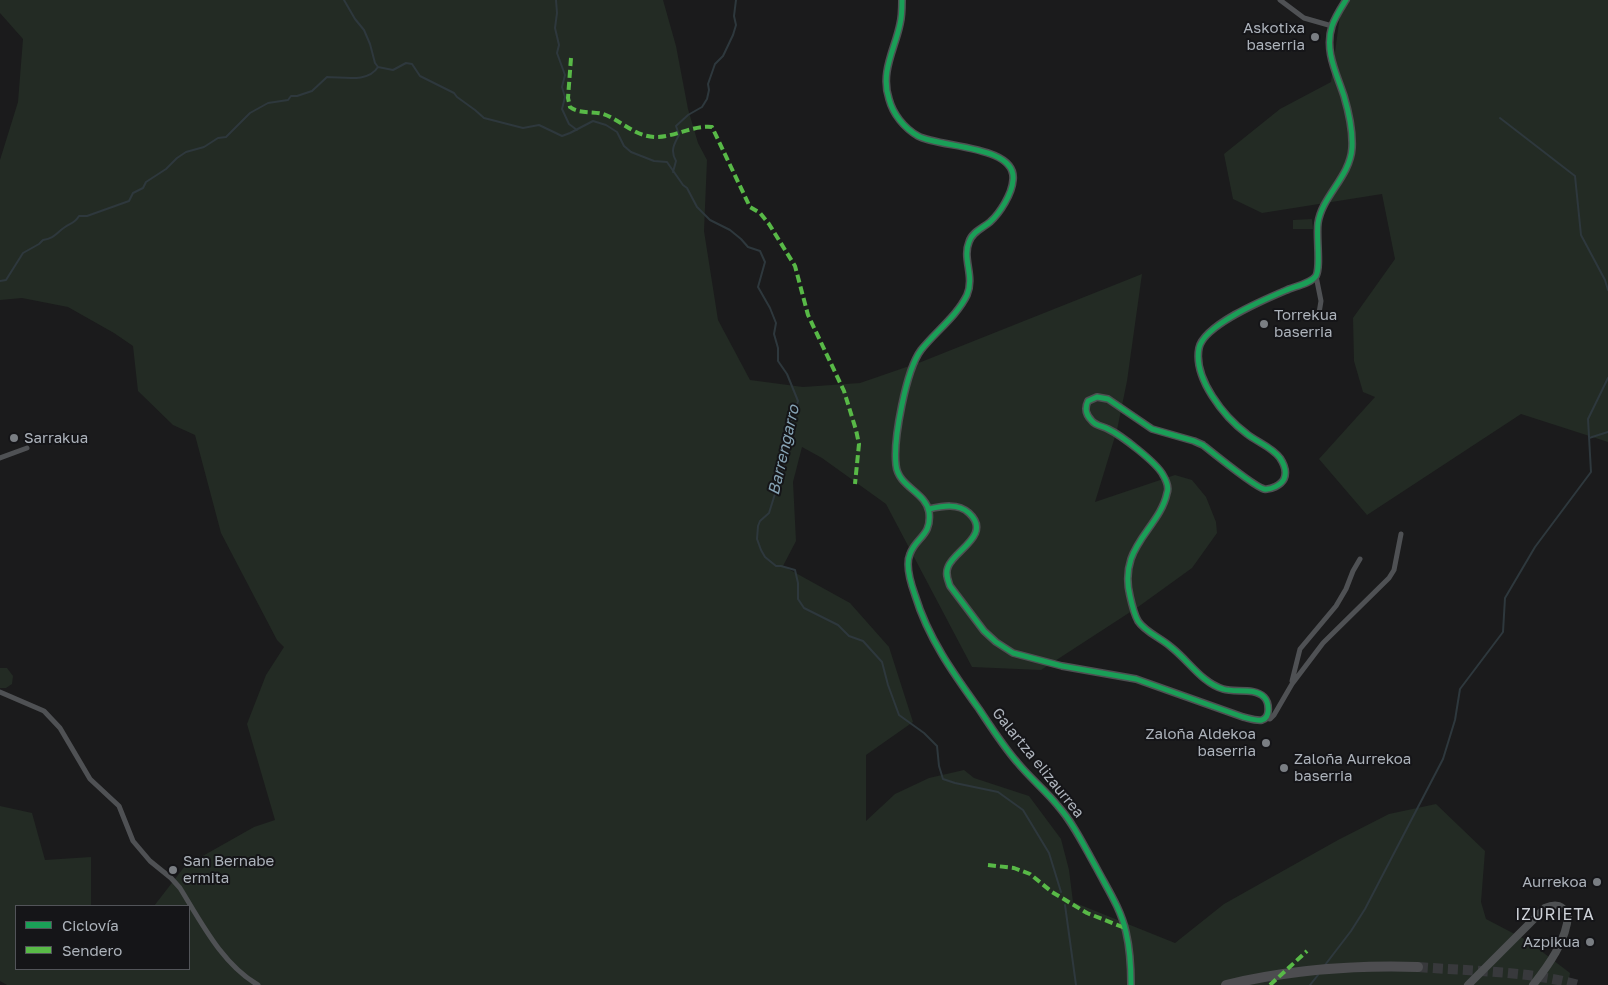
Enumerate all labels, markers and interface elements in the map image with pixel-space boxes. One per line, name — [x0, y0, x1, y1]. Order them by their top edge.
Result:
place label: Askotixa baserria — [1243, 19, 1305, 54]
marker: Askotixa baserria — [1309, 31, 1321, 43]
place label: Torrekua baserria — [1274, 306, 1337, 341]
marker: Torrekua baserria — [1258, 318, 1270, 330]
water label: Barrengarro — [764, 403, 804, 497]
place label: Sarrakua — [24, 429, 88, 447]
marker: Sarrakua — [8, 432, 20, 444]
street label: Galartza elizaurrea — [988, 704, 1088, 822]
place label: Zaloña Aldekoa baserria — [1145, 725, 1256, 760]
marker: Zaloña Aldekoa baserria — [1260, 737, 1272, 749]
place label: Zaloña Aurrekoa baserria — [1294, 750, 1411, 785]
marker: Zaloña Aurrekoa baserria — [1278, 762, 1290, 774]
place label: San Bernabe ermita — [183, 852, 274, 887]
marker: San Bernabe ermita — [167, 864, 179, 876]
place label: Aurrekoa — [1522, 873, 1587, 891]
marker: Aurrekoa — [1591, 876, 1603, 888]
legend — [15, 905, 190, 970]
district label: IZURIETA — [1514, 905, 1596, 925]
text: Ciclovía — [62, 916, 119, 934]
place label: Azpikua — [1523, 933, 1580, 951]
marker: Azpikua — [1584, 936, 1596, 948]
text: Sendero — [62, 941, 122, 959]

